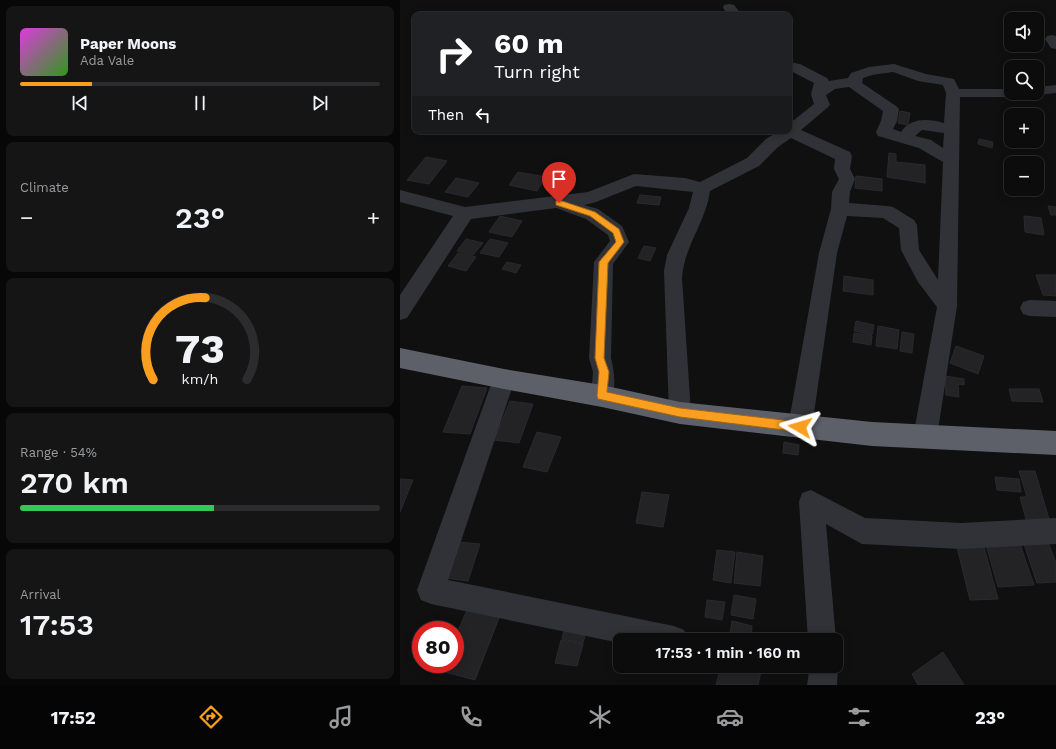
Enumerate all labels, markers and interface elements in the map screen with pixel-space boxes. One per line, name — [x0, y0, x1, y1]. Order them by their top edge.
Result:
map controls — [1004, 12, 1044, 196]
button: sound — [1004, 12, 1044, 52]
text: 60 m — [494, 27, 564, 60]
icon: right — [428, 28, 480, 80]
text: Paper Moons — [80, 35, 176, 53]
text: Ada Vale — [80, 53, 134, 68]
button: search — [1004, 60, 1044, 100]
text: Turn right — [494, 61, 580, 82]
icon: previous — [69, 92, 91, 114]
icon: pause — [189, 92, 211, 114]
icon: next — [309, 92, 331, 114]
icon: left — [472, 104, 494, 126]
text: Then — [428, 106, 464, 124]
button: + — [1004, 108, 1044, 148]
button: − — [1004, 156, 1044, 196]
pin — [542, 162, 576, 203]
icon: arrive — [548, 168, 570, 190]
text: Climate — [20, 180, 69, 195]
text: 23° — [175, 200, 225, 235]
text: − — [20, 205, 33, 230]
text: + — [367, 205, 380, 230]
text: 73 — [175, 324, 225, 373]
text: km/h — [182, 371, 218, 387]
position arrow — [779, 406, 821, 448]
text: Range · 54% — [20, 445, 97, 460]
text: 270 km — [20, 465, 129, 500]
text: Arrival — [20, 587, 61, 602]
text: 17:53 — [20, 607, 94, 642]
speed limit sign: 80 — [412, 621, 464, 673]
text: 17:53 · 1 min · 160 m — [656, 644, 800, 662]
icon: directions — [197, 703, 225, 731]
icon: music — [327, 703, 355, 731]
icon: phone — [457, 703, 485, 731]
icon: climate — [586, 703, 614, 731]
icon: car — [716, 703, 744, 731]
icon: filters — [845, 703, 873, 731]
text: 17:52 — [51, 707, 96, 728]
text: 23° — [975, 707, 1005, 728]

